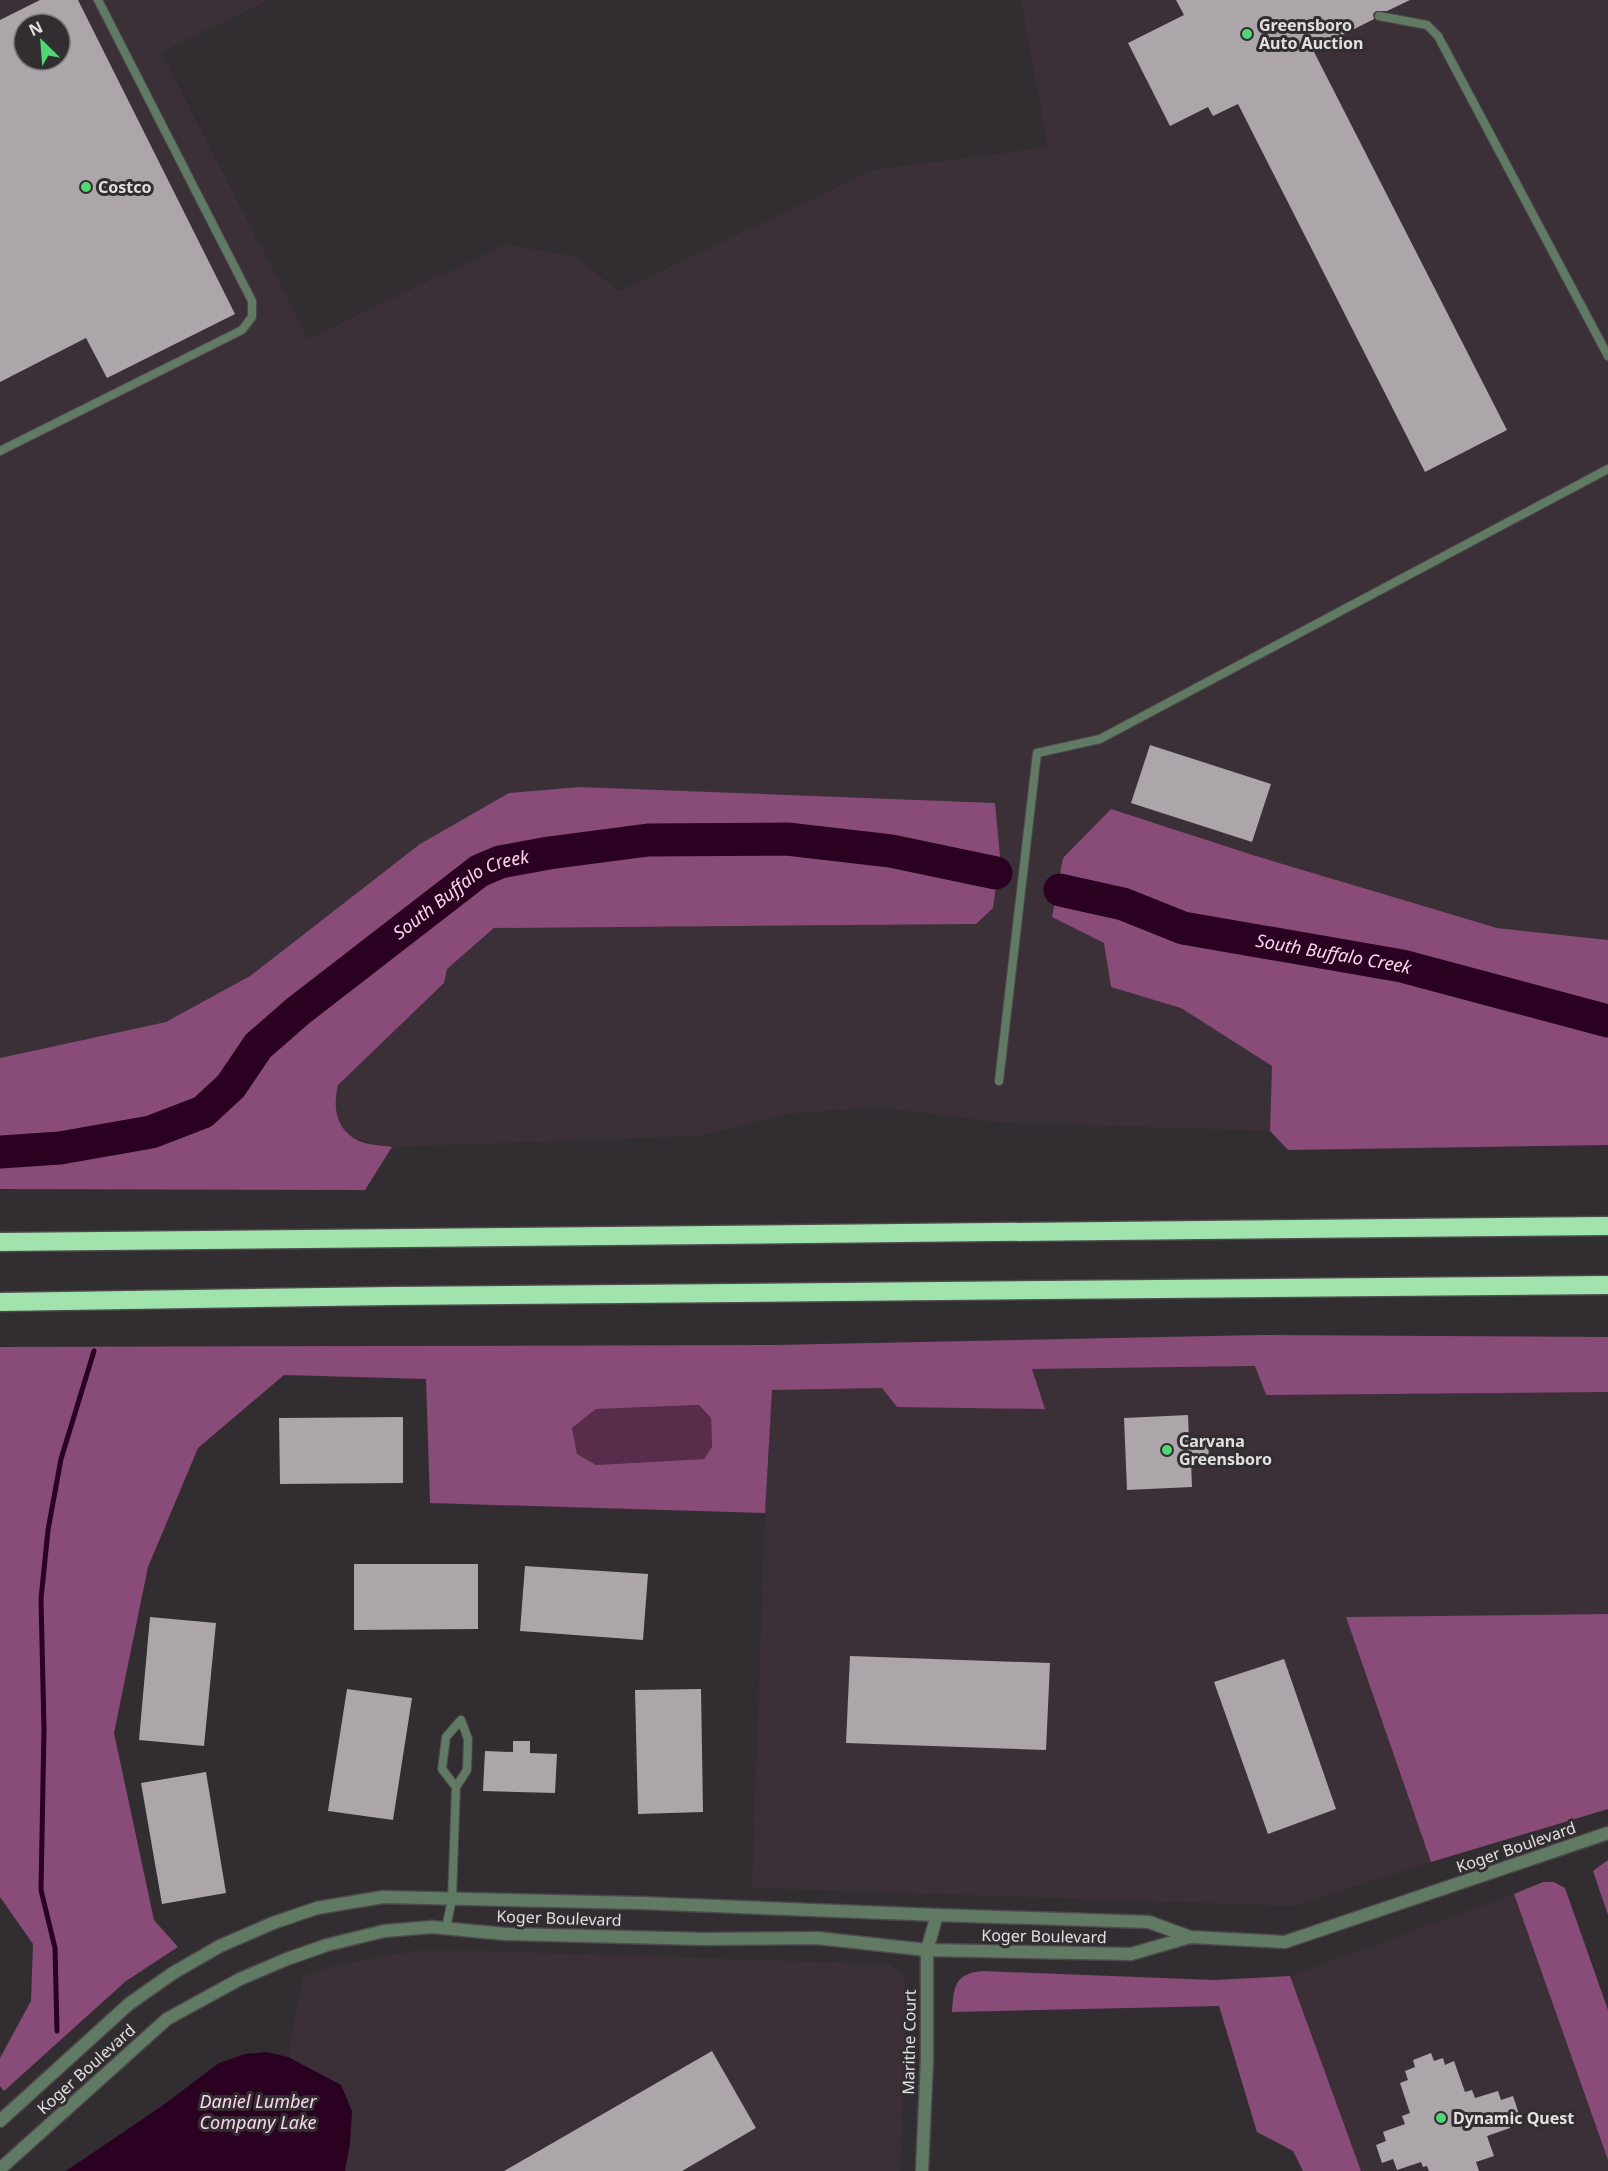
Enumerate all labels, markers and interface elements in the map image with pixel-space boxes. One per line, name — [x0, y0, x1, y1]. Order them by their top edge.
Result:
north arrow — [12, 12, 72, 72]
place label: Greensboro Auto Auction — [1259, 14, 1363, 54]
text: N — [25, 16, 46, 41]
marker: Greensboro Auto Auction — [1240, 27, 1254, 41]
place label: Costco — [98, 176, 152, 198]
marker: Costco — [79, 180, 93, 194]
water label: South Buffalo Creek — [388, 844, 532, 944]
water label: South Buffalo Creek — [1254, 928, 1415, 979]
place label: Carvana Greensboro — [1179, 1430, 1272, 1470]
marker: Carvana Greensboro — [1160, 1443, 1174, 1457]
street label: Koger Boulevard — [1453, 1816, 1579, 1878]
street label: Koger Boulevard — [496, 1905, 622, 1931]
street label: Koger Boulevard — [981, 1924, 1107, 1948]
street label: Marithe Court — [897, 1989, 921, 2095]
street label: Koger Boulevard — [32, 2019, 140, 2119]
water label: Daniel Lumber Company Lake — [200, 2089, 317, 2134]
place label: Dynamic Quest — [1453, 2107, 1574, 2129]
marker: Dynamic Quest — [1434, 2111, 1448, 2125]

